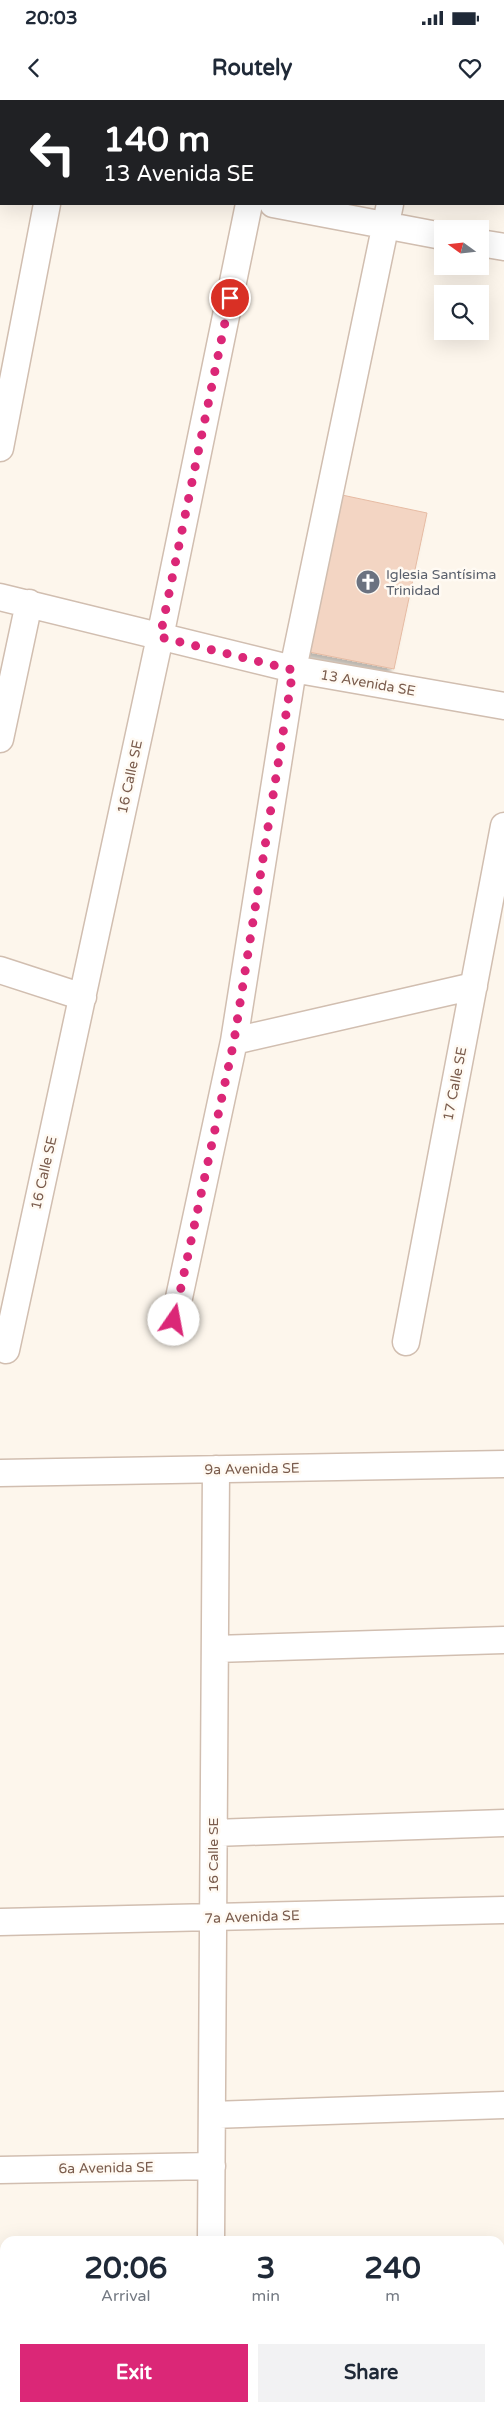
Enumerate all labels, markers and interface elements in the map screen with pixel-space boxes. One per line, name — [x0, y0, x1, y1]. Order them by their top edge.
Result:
text: 20:03 — [25, 7, 78, 29]
icon: back — [20, 54, 48, 82]
icon: heart — [456, 54, 484, 82]
text: Routely — [212, 55, 292, 81]
text: 140 m — [103, 119, 210, 161]
icon: left — [20, 120, 85, 185]
text: 13 Avenida SE — [103, 161, 254, 187]
north arrow — [434, 220, 489, 275]
map controls — [434, 220, 489, 340]
pin — [209, 277, 251, 319]
icon: arrive — [216, 284, 244, 312]
button: search — [434, 285, 489, 340]
place label: Iglesia Santísima Trinidad — [386, 566, 496, 599]
church icon: Iglesia Santísima Trinidad — [355, 569, 381, 595]
street label: 13 Avenida SE — [319, 666, 417, 700]
street label: 16 Calle SE — [114, 739, 146, 815]
street label: 17 Calle SE — [440, 1046, 471, 1122]
street label: 16 Calle SE — [27, 1135, 61, 1211]
position arrow — [147, 1293, 199, 1345]
street label: 9a Avenida SE — [204, 1460, 300, 1478]
street label: 16 Calle SE — [205, 1817, 222, 1892]
street label: 7a Avenida SE — [204, 1907, 300, 1927]
street label: 6a Avenida SE — [58, 2159, 154, 2177]
text: 20:06 — [84, 2250, 167, 2287]
text: 3 — [256, 2250, 275, 2287]
text: 240 — [364, 2250, 421, 2287]
text: Arrival — [101, 2286, 151, 2306]
text: min — [252, 2286, 280, 2306]
text: m — [385, 2286, 400, 2306]
button: Exit — [20, 2344, 248, 2402]
button: Share — [258, 2344, 485, 2402]

